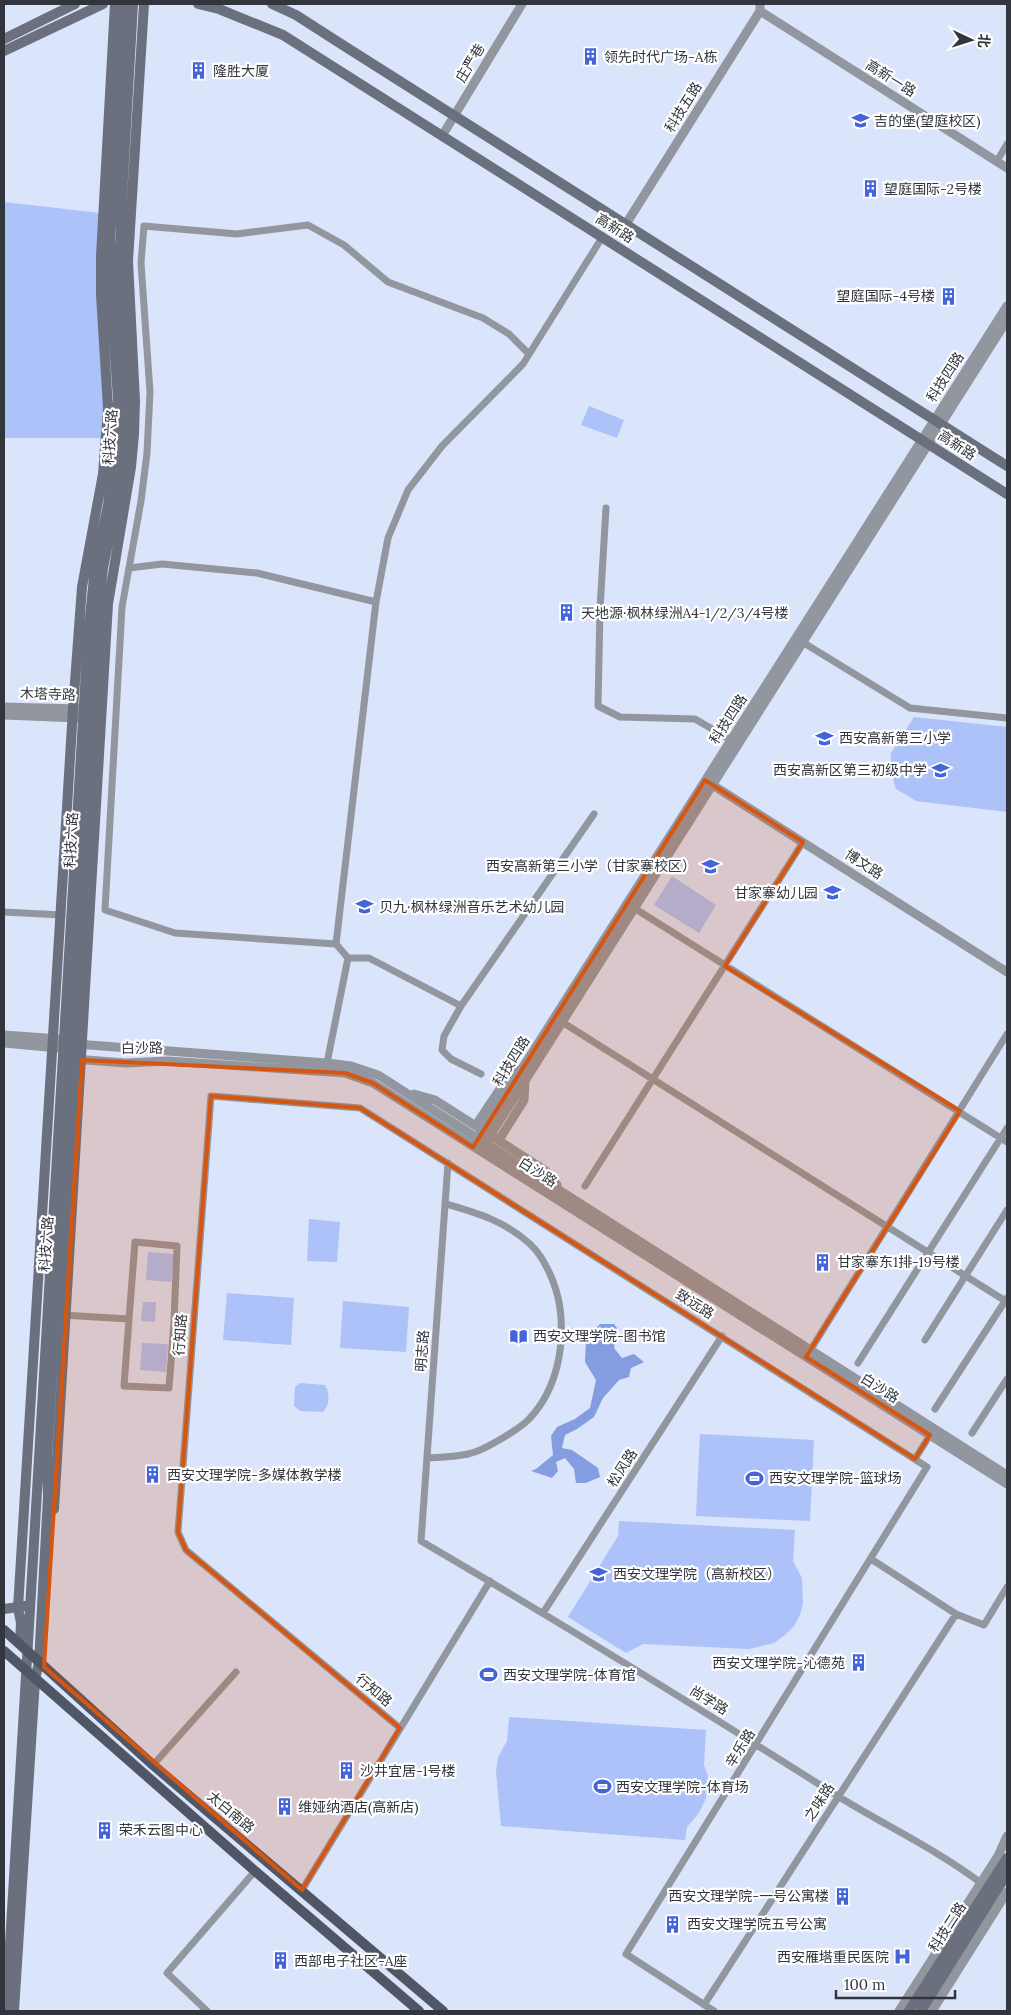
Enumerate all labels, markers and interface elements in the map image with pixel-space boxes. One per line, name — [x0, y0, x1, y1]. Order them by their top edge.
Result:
north arrow — [946, 15, 996, 65]
text: 北 — [975, 33, 993, 49]
street label: 庄严巷 — [451, 40, 489, 86]
building icon: 领先时代广场-A栋 — [580, 47, 600, 67]
place label: 领先时代广场-A栋 — [604, 48, 718, 66]
street label: 高新一路 — [862, 56, 920, 100]
building icon: 隆胜大厦 — [189, 61, 209, 81]
place label: 隆胜大厦 — [213, 62, 269, 80]
street label: 科技五路 — [661, 78, 705, 136]
school or university icon: 吉的堡(望庭校区) — [850, 111, 870, 131]
place label: 吉的堡(望庭校区) — [874, 112, 981, 130]
building icon: 望庭国际-2号楼 — [860, 179, 880, 199]
place label: 望庭国际-2号楼 — [884, 180, 982, 198]
street label: 高新路 — [592, 209, 638, 247]
building icon: 望庭国际-4号楼 — [939, 286, 959, 306]
place label: 望庭国际-4号楼 — [837, 287, 935, 305]
street label: 科技四路 — [922, 349, 968, 405]
street label: 科技六路 — [99, 408, 121, 466]
street label: 高新路 — [934, 426, 980, 464]
building icon: 天地源·枫林绿洲A4-1/2/3/4号楼 — [557, 603, 577, 623]
place label: 天地源·枫林绿洲A4-1/2/3/4号楼 — [581, 604, 789, 622]
street label: 木塔寺路 — [20, 684, 76, 704]
street label: 科技四路 — [705, 691, 751, 747]
school or university icon: 西安高新第三小学 — [815, 728, 835, 748]
place label: 西安高新第三小学 — [839, 729, 951, 747]
school or university icon: 西安高新区第三初级中学 — [931, 760, 951, 780]
place label: 西安高新区第三初级中学 — [773, 761, 927, 779]
street label: 科技六路 — [61, 812, 81, 868]
street label: 博文路 — [841, 845, 887, 883]
school or university icon: 西安高新第三小学（甘家寨校区） — [700, 856, 720, 876]
place label: 西安高新第三小学（甘家寨校区） — [486, 857, 696, 875]
school or university icon: 甘家寨幼儿园 — [822, 883, 842, 903]
place label: 甘家寨幼儿园 — [734, 884, 818, 902]
school or university icon: 贝九·枫林绿洲音乐艺术幼儿园 — [355, 897, 375, 917]
place label: 贝九·枫林绿洲音乐艺术幼儿园 — [379, 898, 565, 916]
street label: 科技四路 — [489, 1032, 533, 1090]
street label: 白沙路 — [121, 1039, 163, 1057]
street label: 白沙路 — [515, 1153, 561, 1191]
street label: 科技六路 — [35, 1215, 57, 1273]
building icon: 甘家寨东1排-19号楼 — [813, 1252, 833, 1272]
place label: 甘家寨东1排-19号楼 — [837, 1253, 960, 1271]
street label: 致远路 — [672, 1285, 718, 1323]
street label: 行知路 — [170, 1313, 190, 1357]
library icon: 西安文理学院-图书馆 — [509, 1326, 529, 1346]
place label: 西安文理学院-图书馆 — [533, 1327, 666, 1345]
street label: 明志路 — [412, 1329, 432, 1373]
street label: 白沙路 — [857, 1369, 903, 1407]
street label: 松风路 — [603, 1445, 641, 1491]
building icon: 西安文理学院-多媒体教学楼 — [143, 1465, 163, 1485]
place label: 西安文理学院-多媒体教学楼 — [167, 1466, 342, 1484]
sports icon: 西安文理学院-篮球场 — [745, 1468, 765, 1488]
place label: 西安文理学院-篮球场 — [769, 1469, 902, 1487]
school or university icon: 西安文理学院（高新校区） — [589, 1564, 609, 1584]
place label: 西安文理学院（高新校区） — [613, 1565, 781, 1583]
building icon: 西安文理学院-沁德苑 — [849, 1653, 869, 1673]
place label: 西安文理学院-沁德苑 — [712, 1654, 845, 1672]
sports icon: 西安文理学院-体育馆 — [479, 1665, 499, 1685]
place label: 西安文理学院-体育馆 — [503, 1666, 636, 1684]
street label: 行知路 — [352, 1670, 396, 1710]
street label: 尚学路 — [686, 1681, 732, 1719]
street label: 辛乐路 — [721, 1725, 759, 1771]
building icon: 沙井宜居-1号楼 — [336, 1761, 356, 1781]
place label: 沙井宜居-1号楼 — [360, 1762, 456, 1780]
sports icon: 西安文理学院-体育场 — [592, 1777, 612, 1797]
place label: 西安文理学院-体育场 — [616, 1778, 749, 1796]
street label: 之味路 — [800, 1779, 838, 1825]
street label: 太白南路 — [204, 1787, 258, 1837]
building icon: 维娅纳酒店(高新店) — [274, 1797, 294, 1817]
place label: 维娅纳酒店(高新店) — [298, 1798, 419, 1816]
building icon: 荣禾云图中心 — [95, 1820, 115, 1840]
place label: 荣禾云图中心 — [119, 1821, 203, 1839]
building icon: 西安文理学院-一号公寓楼 — [833, 1886, 853, 1906]
place label: 西安文理学院-一号公寓楼 — [668, 1887, 829, 1905]
street label: 科技二路 — [924, 1899, 970, 1955]
building icon: 西安文理学院五号公寓 — [663, 1914, 683, 1934]
place label: 西安文理学院五号公寓 — [687, 1915, 827, 1933]
hospital icon: 西安雁塔重民医院 — [893, 1947, 913, 1967]
place label: 西安雁塔重民医院 — [777, 1948, 889, 1966]
building icon: 西部电子社区-A座 — [270, 1951, 290, 1971]
place label: 西部电子社区-A座 — [294, 1952, 408, 1970]
scale bar — [836, 1968, 955, 2000]
text: 100 m — [844, 1975, 885, 1994]

